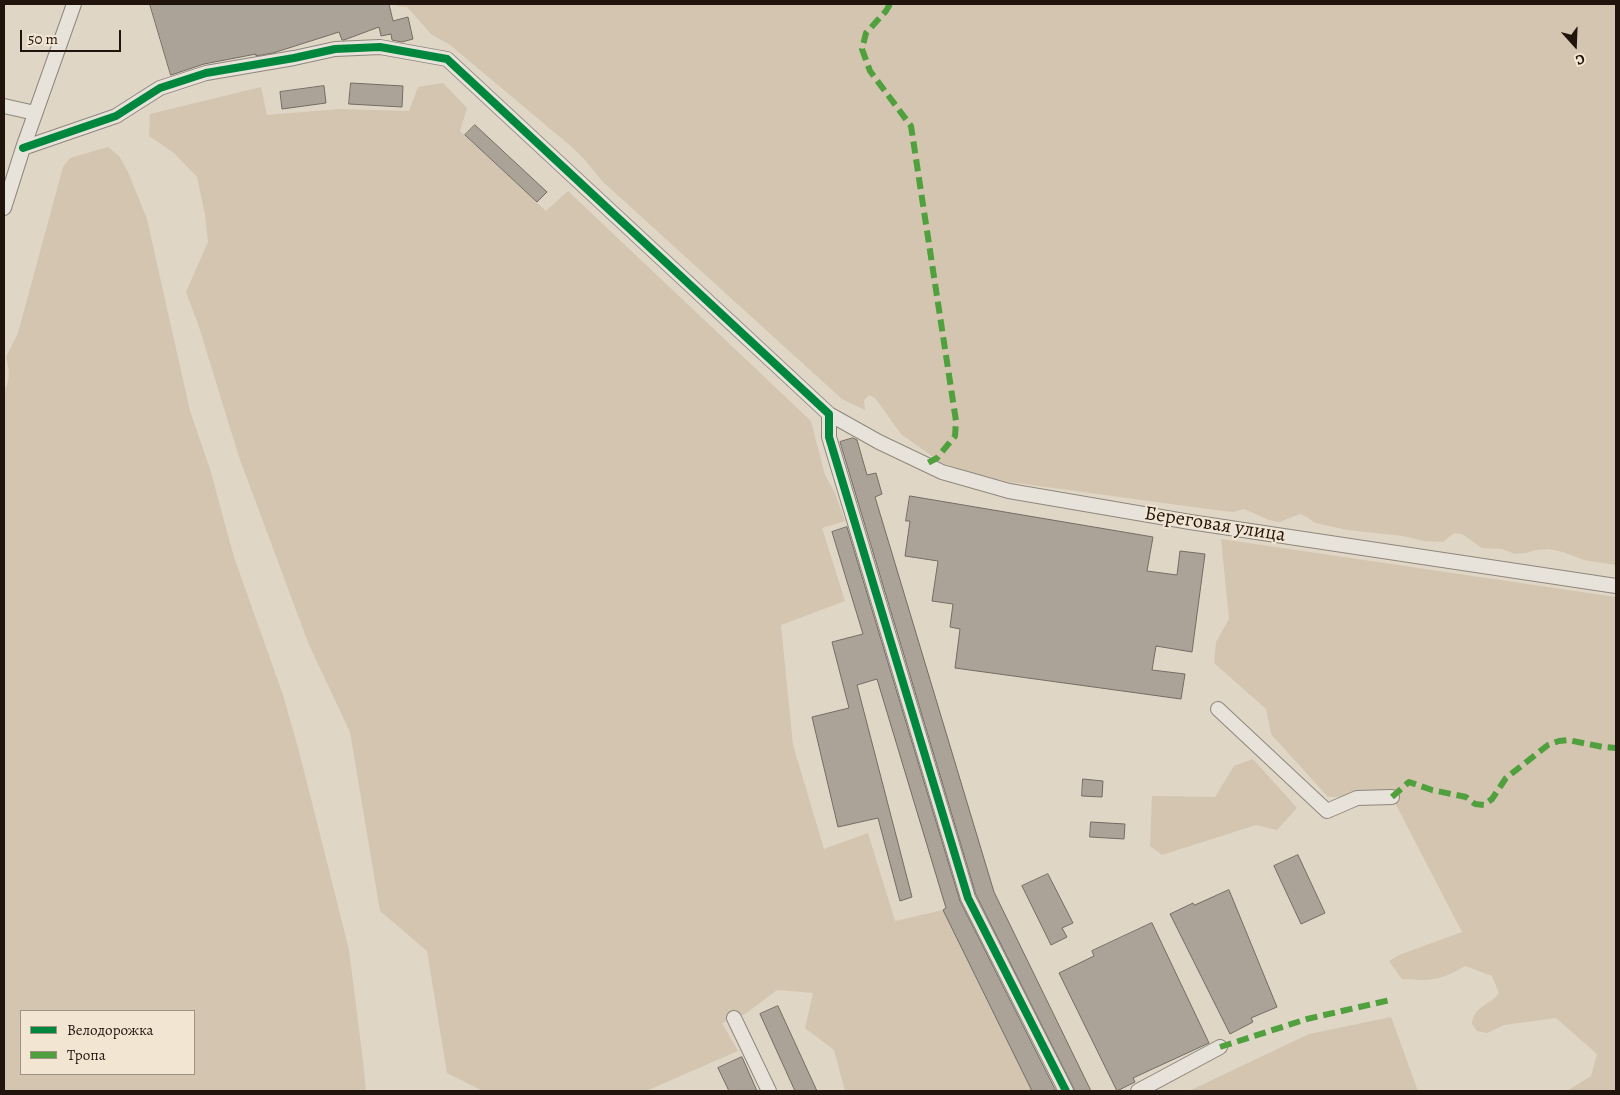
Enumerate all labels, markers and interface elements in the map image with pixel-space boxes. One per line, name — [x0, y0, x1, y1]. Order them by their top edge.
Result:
scale bar — [22, 20, 124, 52]
north arrow — [1550, 20, 1600, 70]
text: 50 m — [28, 29, 58, 49]
text: С — [1573, 49, 1588, 70]
street label: Береговая улица — [1143, 502, 1287, 548]
legend — [20, 1010, 195, 1075]
text: Велодорожка — [67, 1020, 154, 1040]
text: Тропа — [67, 1045, 106, 1065]

